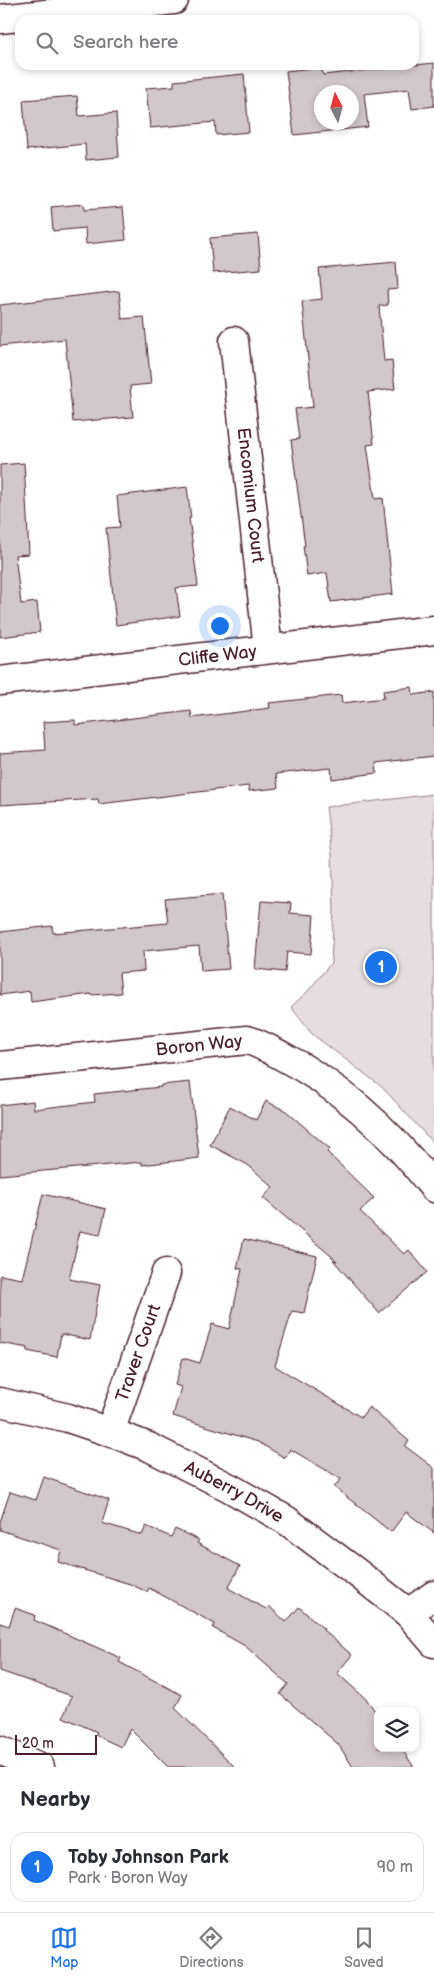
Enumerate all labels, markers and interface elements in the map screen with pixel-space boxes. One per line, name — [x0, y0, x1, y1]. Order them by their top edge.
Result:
search box — [15, 15, 419, 70]
icon: search — [33, 29, 61, 57]
text: Search here — [73, 31, 178, 54]
north arrow — [314, 85, 359, 130]
street label: Encomium Court — [233, 426, 269, 564]
your location — [207, 613, 233, 639]
street label: Cliffe Way — [177, 640, 259, 670]
pin: 1 — [365, 948, 397, 986]
street label: Boron Way — [155, 1030, 244, 1060]
street label: Traver Court — [111, 1301, 165, 1404]
street label: Auberry Drive — [181, 1456, 288, 1527]
map controls — [374, 1707, 419, 1752]
button: layers — [374, 1707, 419, 1752]
scale bar — [15, 1732, 98, 1755]
text: 20 m — [22, 1735, 54, 1752]
text: Nearby — [20, 1787, 90, 1812]
text: Toby Johnson Park — [68, 1846, 229, 1869]
text: 1 — [34, 1858, 40, 1877]
text: 90 m — [377, 1858, 413, 1877]
text: Park · Boron Way — [68, 1869, 188, 1888]
tab: Map — [50, 1924, 79, 1971]
tab: Directions — [179, 1924, 244, 1971]
tab: Saved — [344, 1924, 384, 1971]

